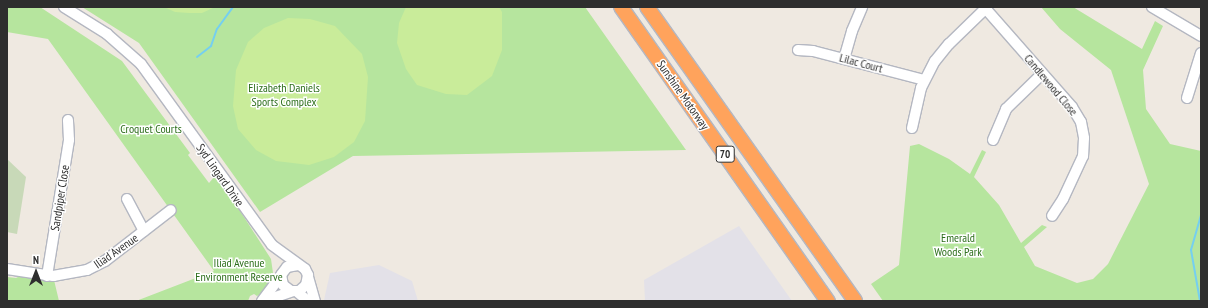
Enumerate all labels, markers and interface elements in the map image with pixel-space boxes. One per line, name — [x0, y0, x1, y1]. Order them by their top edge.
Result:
street label: Lilac Court — [838, 50, 884, 76]
street label: Candlewood Close — [1021, 51, 1081, 119]
street label: Sunshine Motorway — [654, 58, 712, 132]
park label: Elizabeth Daniels Sports Complex — [248, 81, 320, 109]
park label: Croquet Courts — [120, 122, 182, 136]
street label: Syd Lingard Drive — [193, 141, 247, 209]
road number: 70 — [715, 145, 735, 163]
street label: Sandpiper Close — [48, 164, 72, 232]
street label: Iliad Avenue — [91, 230, 141, 272]
park label: Emerald Woods Park — [934, 231, 982, 259]
north arrow — [16, 252, 56, 292]
text: N — [33, 253, 39, 267]
park label: Iliad Avenue Environment Reserve — [195, 256, 283, 284]

